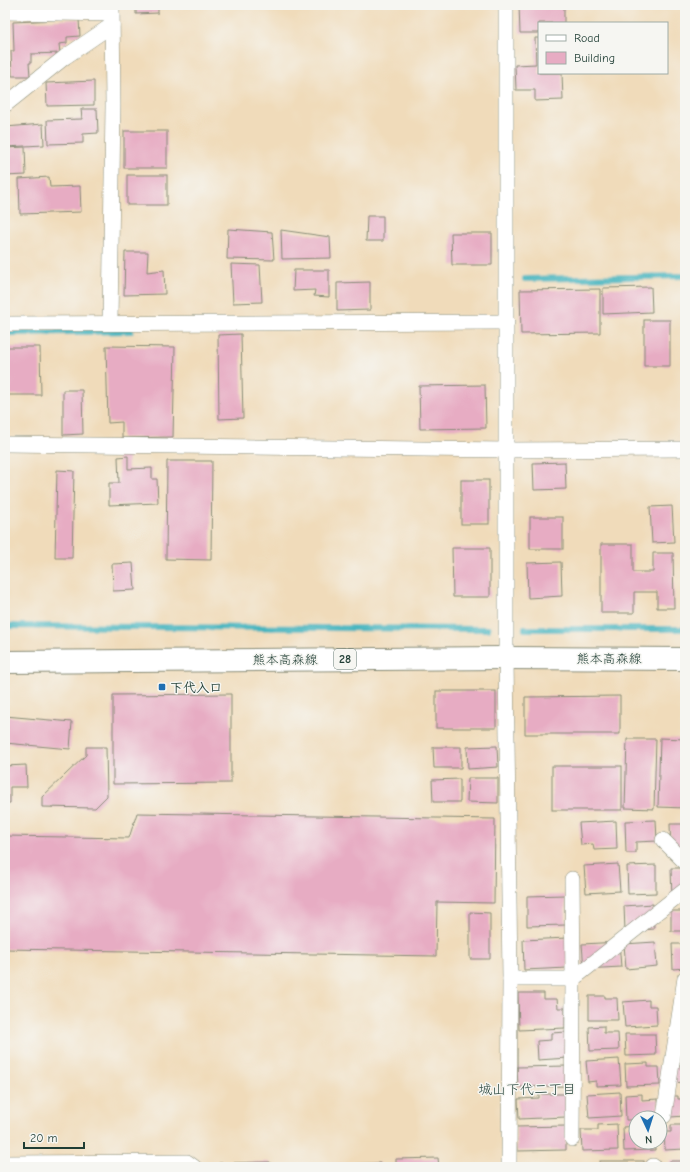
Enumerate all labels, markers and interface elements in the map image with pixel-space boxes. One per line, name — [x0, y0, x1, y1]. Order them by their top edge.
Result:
legend — [538, 22, 668, 74]
text: Road — [574, 31, 600, 45]
text: Building — [574, 51, 615, 65]
road number: 28 — [334, 649, 356, 669]
street label: 熊本高森線 — [576, 651, 642, 666]
street label: 熊本高森線 — [252, 652, 318, 667]
place label: 下代入口 — [170, 680, 222, 695]
marker: 下代入口 — [157, 682, 167, 692]
district label: 城山下代二丁目 — [478, 1081, 576, 1098]
north arrow — [628, 1110, 668, 1150]
scale bar — [24, 1124, 84, 1150]
text: 20 m — [30, 1131, 58, 1145]
text: N — [645, 1133, 653, 1146]

